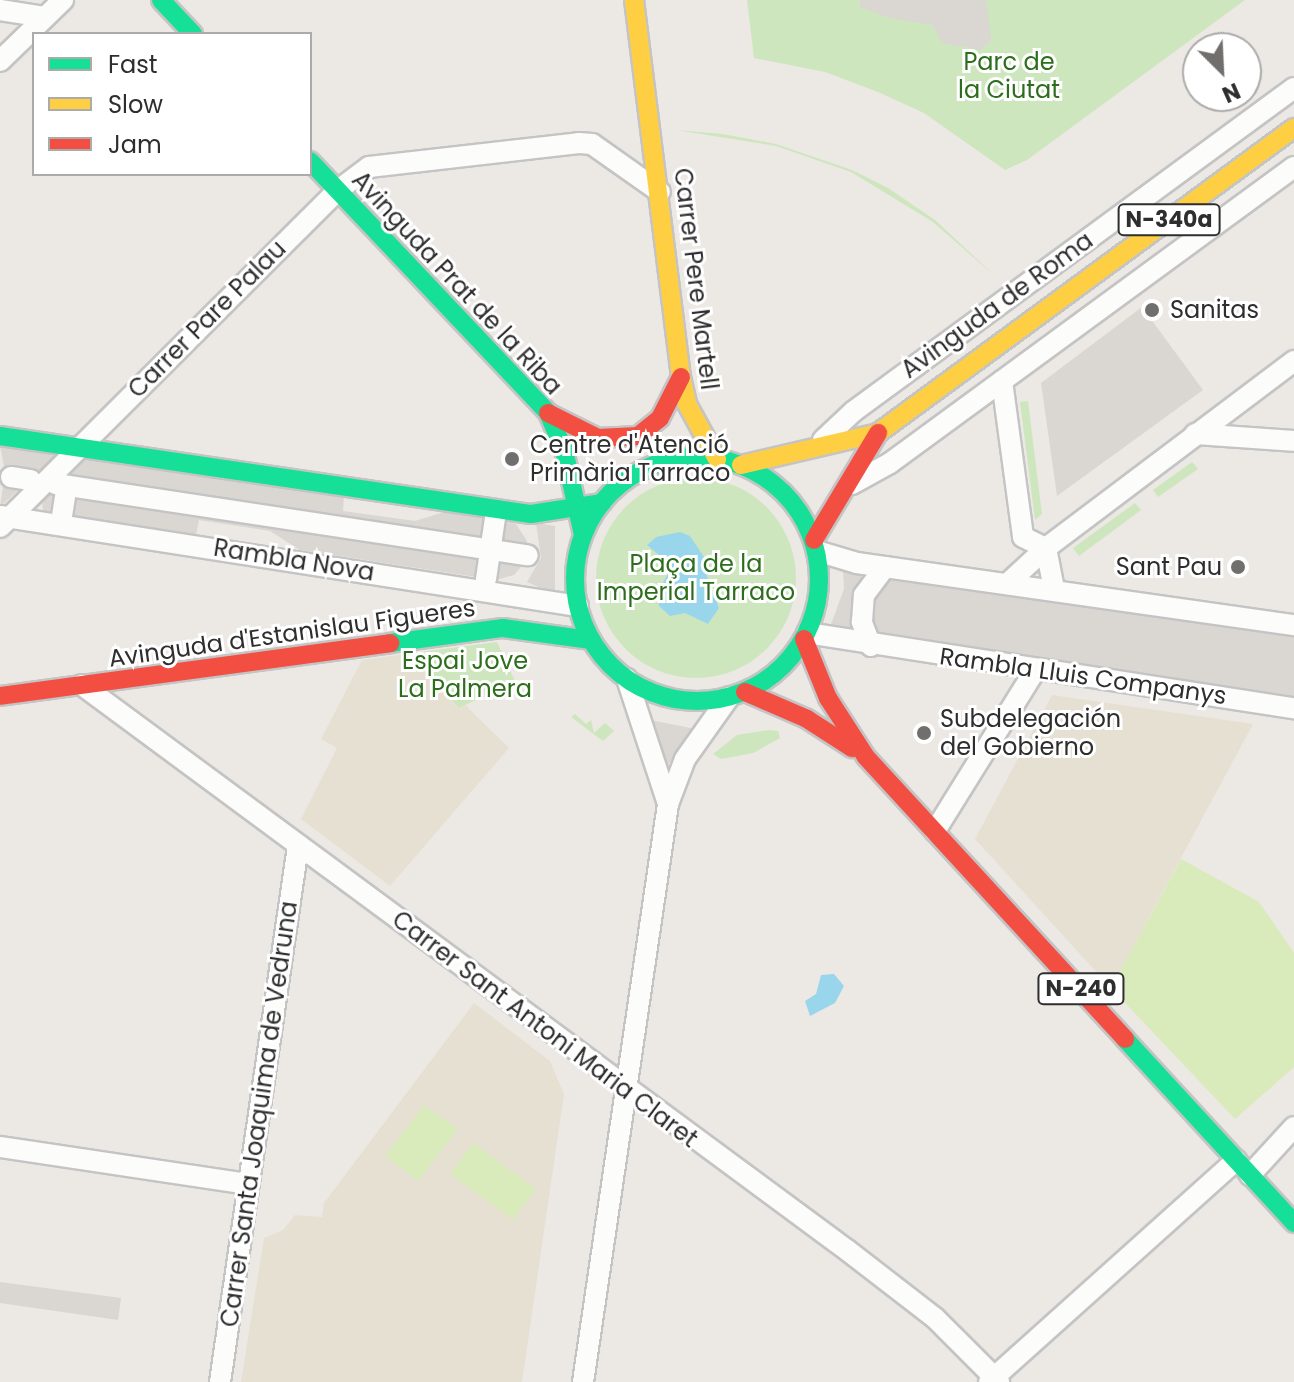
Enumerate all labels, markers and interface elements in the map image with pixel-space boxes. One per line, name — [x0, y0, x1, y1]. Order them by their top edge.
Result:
legend — [32, 32, 312, 176]
north arrow — [1182, 32, 1262, 112]
text: Fast — [108, 48, 158, 81]
park label: Parc de la Ciutat — [958, 48, 1060, 104]
text: N — [1217, 75, 1245, 110]
text: Slow — [108, 88, 163, 121]
text: Jam — [108, 128, 162, 161]
street label: Avinguda Prat de la Riba — [346, 165, 568, 401]
street label: Carrer Pere Martell — [668, 166, 724, 392]
road number: N-340a — [1117, 202, 1221, 238]
street label: Avinguda de Roma — [896, 226, 1098, 384]
street label: Carrer Pare Palau — [122, 234, 292, 404]
place label: Sanitas — [1170, 296, 1259, 324]
marker: Sanitas — [1141, 299, 1163, 321]
place label: Centre d'Atenció Primària Tarraco — [530, 431, 730, 487]
marker: Centre d'Atenció Primària Tarraco — [501, 448, 523, 470]
street label: Rambla Nova — [212, 533, 376, 587]
park label: Plaça de la Imperial Tarraco — [597, 550, 795, 606]
place label: Sant Pau — [1116, 553, 1222, 581]
marker: Sant Pau — [1229, 558, 1247, 576]
street label: Avinguda d'Estanislau Figueres — [107, 593, 477, 673]
street label: Rambla Lluis Companys — [938, 642, 1228, 710]
park label: Espai Jove La Palmera — [398, 647, 532, 703]
place label: Subdelegación del Gobierno — [940, 705, 1121, 761]
marker: Subdelegación del Gobierno — [915, 724, 933, 742]
street label: Carrer Santa Joaquima de Vedruna — [215, 899, 303, 1329]
street label: Carrer Sant Antoni Maria Claret — [387, 905, 703, 1153]
road number: N-240 — [1037, 971, 1125, 1007]

